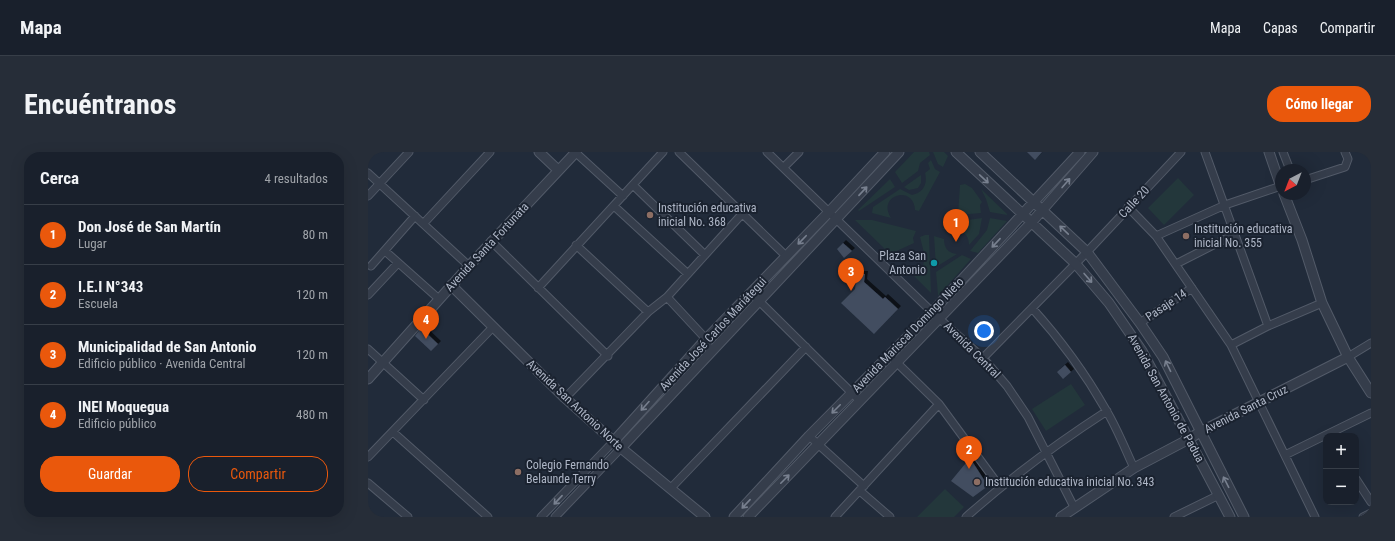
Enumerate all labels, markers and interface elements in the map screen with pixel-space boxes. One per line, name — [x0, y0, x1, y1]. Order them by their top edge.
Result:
text: Mapa — [20, 16, 62, 39]
text: Mapa — [1210, 20, 1241, 36]
text: Capas — [1263, 20, 1298, 36]
text: Compartir — [1320, 20, 1375, 36]
button: Cómo llegar — [1267, 86, 1371, 122]
text: Encuéntranos — [24, 88, 176, 121]
north arrow — [1275, 164, 1311, 200]
text: Cerca — [40, 168, 79, 188]
text: 4 resultados — [264, 171, 328, 186]
one-way arrow — [979, 174, 989, 183]
one-way arrow — [1062, 178, 1071, 188]
street label: Calle 20 — [1116, 183, 1152, 221]
one-way arrow — [858, 186, 867, 196]
street label: Avenida Santa Fortunata — [442, 200, 532, 294]
place label: Institución educativa inicial No. 368 — [658, 201, 757, 229]
pin: 1 — [943, 209, 969, 242]
marker: Institución educativa inicial No. 368 — [645, 210, 655, 220]
text: Don José de San Martín — [78, 218, 221, 236]
place label: Institución educativa inicial No. 355 — [1194, 222, 1293, 250]
one-way arrow — [1059, 225, 1069, 235]
text: 1 — [50, 227, 56, 242]
text: 80 m — [302, 227, 328, 242]
marker: Institución educativa inicial No. 355 — [1181, 231, 1191, 241]
one-way arrow — [797, 235, 807, 245]
text: Lugar — [78, 236, 107, 251]
one-way arrow — [991, 238, 1001, 248]
place label: Plaza San Antonio — [879, 249, 926, 277]
pin: 3 — [838, 258, 864, 291]
marker: Plaza San Antonio — [929, 258, 939, 268]
one-way arrow — [1084, 273, 1093, 284]
street label: Avenida José Carlos Mariátegui — [657, 274, 769, 394]
street label: Avenida Mariscal Domingo Nieto — [849, 275, 967, 395]
text: I.E.I N°343 — [78, 278, 143, 296]
street label: Pasaje 14 — [1143, 286, 1189, 324]
text: 2 — [50, 287, 56, 302]
text: 120 m — [296, 287, 328, 302]
text: Escuela — [78, 296, 118, 311]
pin: 4 — [413, 306, 439, 339]
street label: Avenida Central — [941, 319, 1003, 381]
your location — [974, 321, 994, 341]
street label: Avenida San Antonio de Padua — [1125, 331, 1207, 465]
text: Municipalidad de San Antonio — [78, 338, 257, 356]
text: 3 — [50, 347, 56, 362]
text: 120 m — [296, 347, 328, 362]
text: Edificio público · Avenida Central — [78, 356, 246, 371]
street label: Avenida San Antonio Norte — [524, 357, 626, 454]
one-way arrow — [1164, 360, 1171, 372]
street label: Avenida Santa Cruz — [1202, 382, 1290, 436]
text: INEI Moquegua — [78, 398, 169, 416]
one-way arrow — [641, 401, 650, 411]
one-way arrow — [831, 404, 841, 414]
text: 4 — [50, 407, 56, 422]
text: 480 m — [296, 407, 328, 422]
text: Edificio público — [78, 416, 156, 431]
map controls — [1323, 433, 1359, 505]
button: + — [1323, 433, 1359, 469]
pin: 2 — [956, 436, 982, 469]
button: Guardar — [40, 456, 180, 492]
button: Compartir — [188, 456, 328, 492]
place label: Colegio Fernando Belaunde Terry — [526, 458, 609, 486]
marker: Colegio Fernando Belaunde Terry — [513, 467, 523, 477]
button: − — [1323, 469, 1359, 505]
one-way arrow — [780, 474, 790, 484]
place label: Institución educativa inicial No. 343 — [985, 475, 1154, 489]
marker: Institución educativa inicial No. 343 — [972, 477, 982, 487]
one-way arrow — [1222, 477, 1229, 489]
one-way arrow — [553, 495, 563, 505]
one-way arrow — [742, 498, 751, 509]

